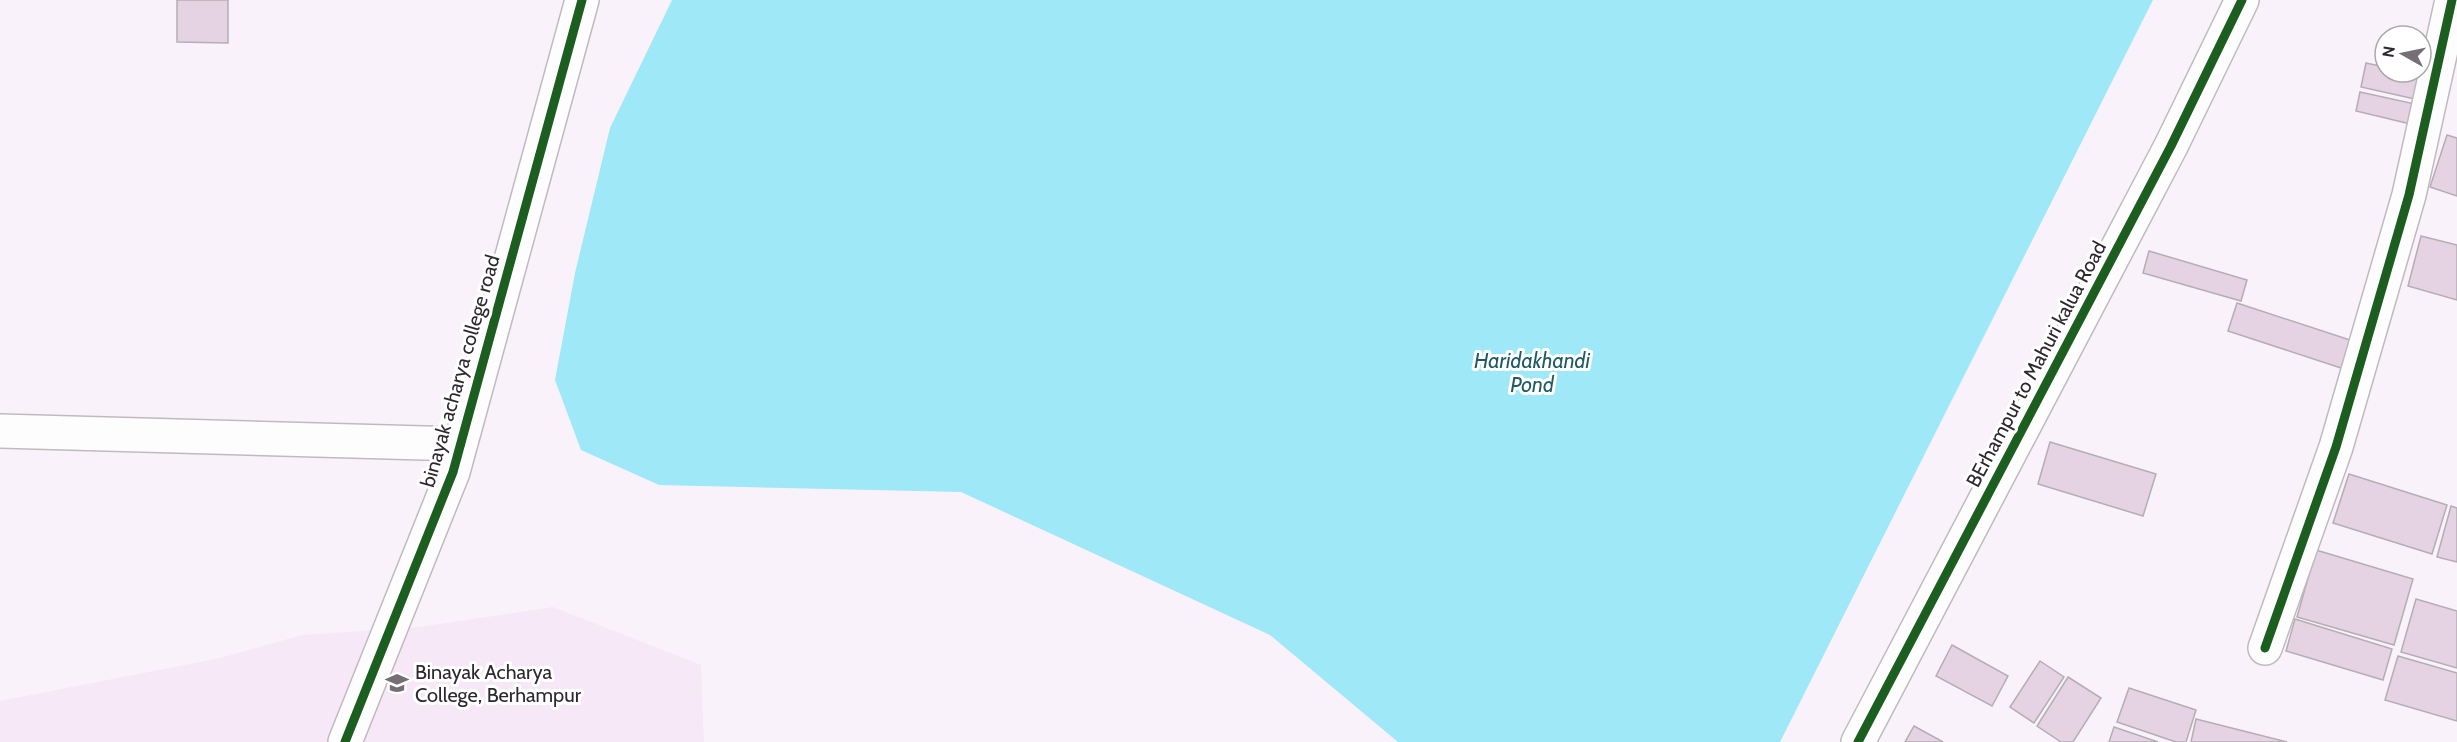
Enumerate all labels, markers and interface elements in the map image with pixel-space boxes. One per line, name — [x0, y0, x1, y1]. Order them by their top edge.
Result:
north arrow — [2373, 24, 2433, 84]
text: N — [2378, 45, 2399, 59]
street label: BErhampur to Mahuri kalua Road — [1961, 237, 2111, 491]
street label: binayak acharya college road — [415, 252, 505, 490]
water label: Haridakhandi Pond — [1474, 348, 1590, 397]
place label: Binayak Acharya College, Berhampur — [415, 660, 582, 707]
school or university icon: Binayak Acharya College, Berhampur — [384, 670, 410, 696]

